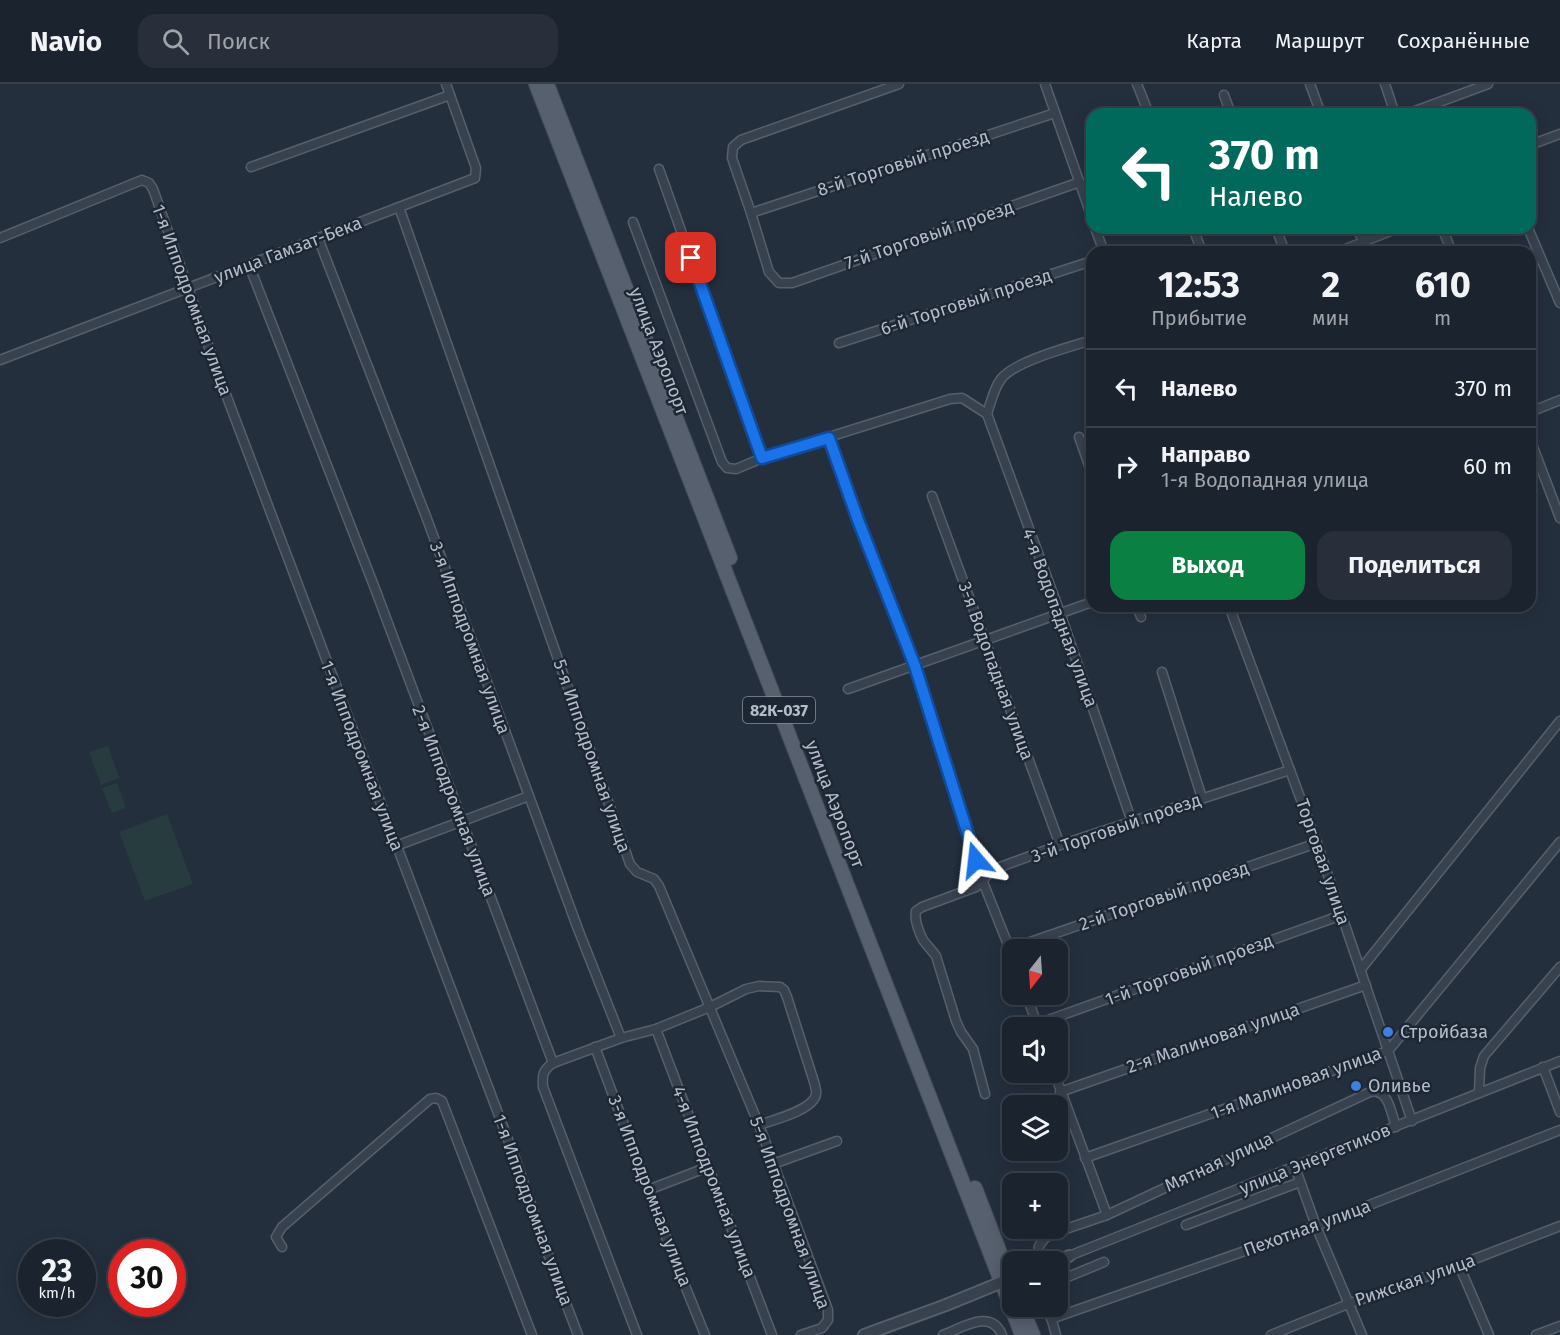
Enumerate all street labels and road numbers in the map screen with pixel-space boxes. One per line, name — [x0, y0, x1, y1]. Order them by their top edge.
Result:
street label: 8-й Торговый проезд — [814, 125, 992, 201]
street label: 7-й Торговый проезд — [842, 196, 1016, 274]
street label: 1-я Ипподромная улица — [147, 201, 237, 399]
street label: улица Гамзат-Бека — [211, 212, 365, 288]
street label: 6-й Торговый проезд — [878, 264, 1054, 340]
street label: улица Аэропорт — [625, 284, 694, 419]
street label: 4-я Водопадная улица — [1017, 526, 1103, 710]
street label: 3-я Ипподромная улица — [425, 539, 515, 737]
street label: 3-я Водопадная улица — [953, 579, 1039, 763]
street label: 5-я Ипподромная улица — [549, 656, 635, 856]
street label: 1-я Ипподромная улица — [316, 658, 408, 854]
road number: 82К-037 — [743, 697, 815, 723]
street label: 2-я Ипподромная улица — [407, 702, 501, 900]
street label: улица Аэропорт — [801, 737, 870, 872]
street label: 3-й Торговый проезд — [1028, 789, 1204, 867]
street label: Торговая улица — [1291, 796, 1355, 928]
street label: 2-й Торговый проезд — [1076, 857, 1252, 935]
street label: 1-й Торговый проезд — [1102, 929, 1276, 1011]
street label: 2-я Малиновая улица — [1124, 998, 1302, 1078]
street label: 1-я Малиновая улица — [1208, 1042, 1384, 1124]
street label: 4-я Ипподромная улица — [667, 1083, 761, 1281]
street label: 3-я Ипподромная улица — [603, 1092, 697, 1290]
street label: 1-я Ипподромная улица — [488, 1111, 578, 1309]
street label: 5-я Ипподромная улица — [745, 1114, 835, 1312]
street label: улица Энергетиков — [1236, 1119, 1394, 1199]
street label: Мятная улица — [1161, 1127, 1277, 1197]
street label: Пехотная улица — [1240, 1195, 1374, 1261]
street label: Рижская улица — [1352, 1249, 1478, 1311]

